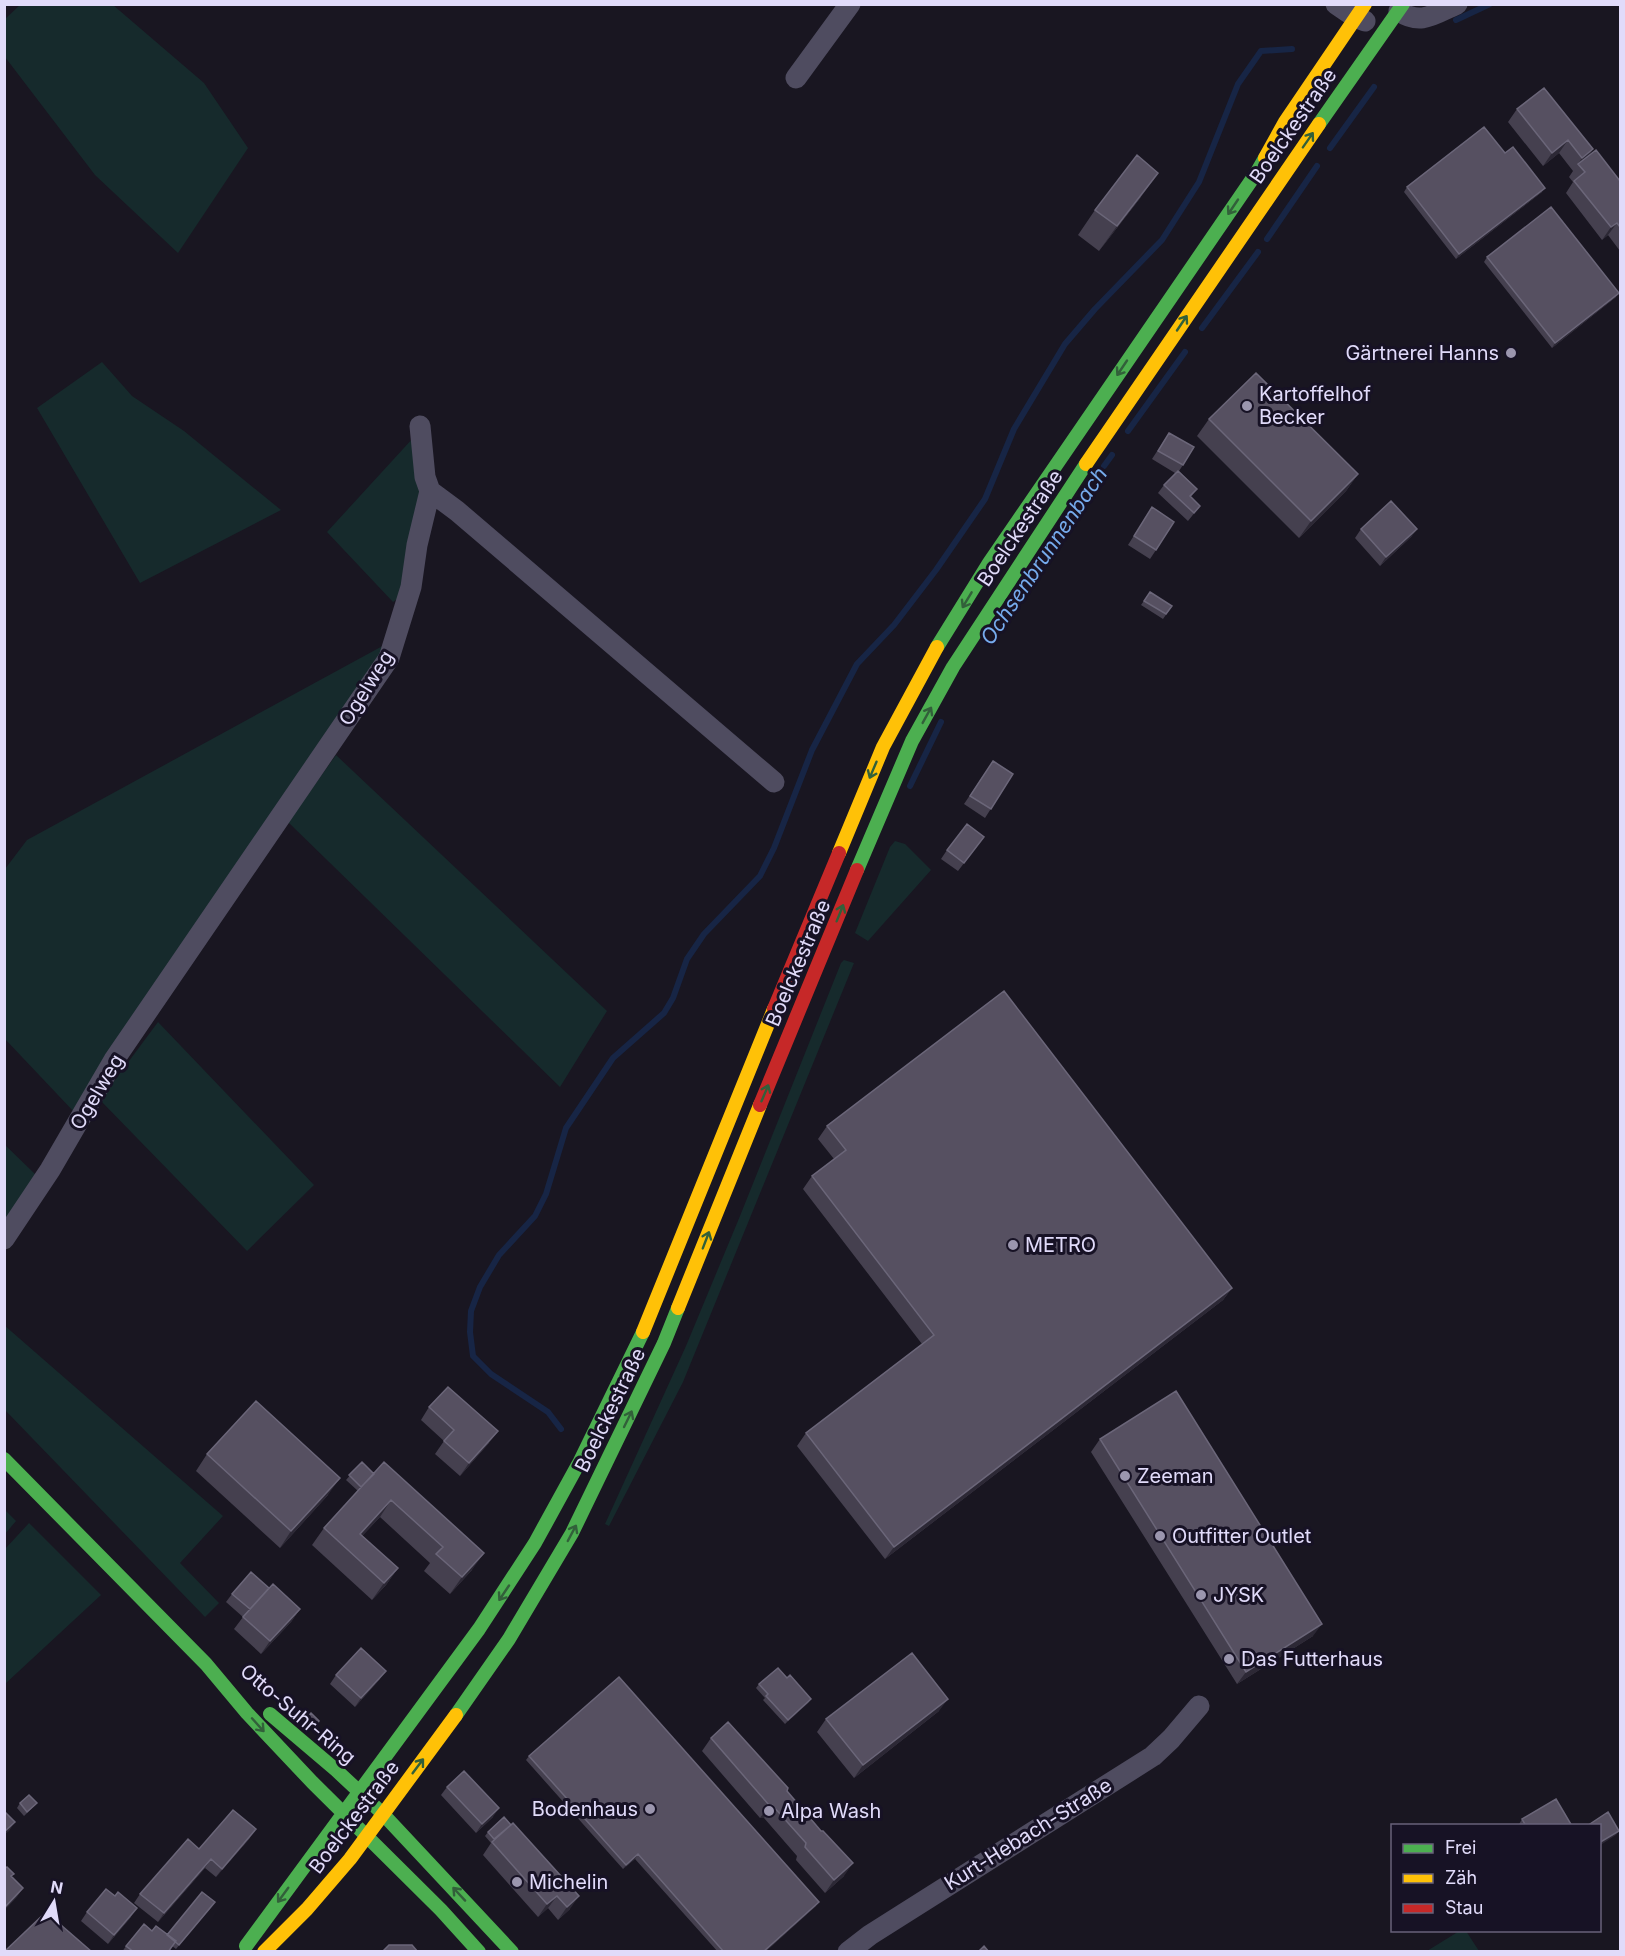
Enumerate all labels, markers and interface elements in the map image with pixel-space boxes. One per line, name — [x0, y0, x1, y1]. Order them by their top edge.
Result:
street label: Boelckestraße — [1244, 64, 1342, 188]
one-way arrow — [1302, 132, 1314, 148]
one-way arrow — [1226, 199, 1239, 216]
one-way arrow — [1176, 315, 1188, 332]
place label: Gärtnerei Hanns — [1345, 341, 1499, 365]
marker: Gärtnerei Hanns — [1504, 346, 1518, 360]
one-way arrow — [1116, 359, 1128, 376]
place label: Kartoffelhof Becker — [1259, 382, 1372, 429]
marker: Kartoffelhof Becker — [1240, 399, 1254, 413]
water label: Ochsenbrunnenbach — [975, 462, 1112, 649]
street label: Boelckestraße — [972, 465, 1068, 591]
one-way arrow — [960, 591, 973, 608]
street label: Ogelweg — [334, 646, 398, 730]
one-way arrow — [921, 707, 933, 724]
one-way arrow — [867, 761, 878, 779]
street label: Boelckestraße — [761, 896, 835, 1030]
one-way arrow — [835, 904, 846, 922]
street label: Ogelweg — [65, 1050, 129, 1134]
one-way arrow — [760, 1084, 771, 1102]
one-way arrow — [702, 1231, 713, 1250]
place label: METRO — [1025, 1233, 1096, 1257]
marker: METRO — [1006, 1238, 1020, 1252]
street label: Boelckestraße — [570, 1344, 650, 1476]
one-way arrow — [623, 1410, 635, 1428]
place label: Zeeman — [1137, 1464, 1213, 1488]
marker: Zeeman — [1118, 1469, 1132, 1483]
place label: Outfitter Outlet — [1172, 1524, 1312, 1548]
one-way arrow — [566, 1525, 578, 1542]
marker: Outfitter Outlet — [1153, 1529, 1167, 1543]
place label: JYSK — [1213, 1583, 1264, 1607]
one-way arrow — [498, 1584, 510, 1600]
marker: JYSK — [1194, 1588, 1208, 1602]
place label: Das Futterhaus — [1241, 1647, 1383, 1671]
marker: Das Futterhaus — [1222, 1652, 1236, 1666]
street label: Otto-Suhr-Ring — [235, 1659, 361, 1769]
one-way arrow — [251, 1717, 265, 1732]
street label: Boelckestraße — [304, 1756, 404, 1878]
one-way arrow — [411, 1758, 424, 1774]
street label: Kurt-Hebach-Straße — [940, 1773, 1116, 1895]
place label: Bodenhaus — [532, 1797, 638, 1821]
place label: Alpa Wash — [781, 1799, 881, 1823]
marker: Bodenhaus — [643, 1802, 657, 1816]
marker: Alpa Wash — [762, 1804, 776, 1818]
legend — [1391, 1824, 1601, 1932]
text: Frei — [1445, 1837, 1476, 1858]
text: Zäh — [1445, 1867, 1477, 1888]
place label: Michelin — [529, 1870, 608, 1894]
north arrow — [24, 1872, 84, 1932]
marker: Michelin — [510, 1875, 524, 1889]
text: N — [49, 1876, 65, 1898]
one-way arrow — [277, 1886, 289, 1902]
one-way arrow — [452, 1887, 466, 1902]
text: Stau — [1445, 1897, 1483, 1918]

